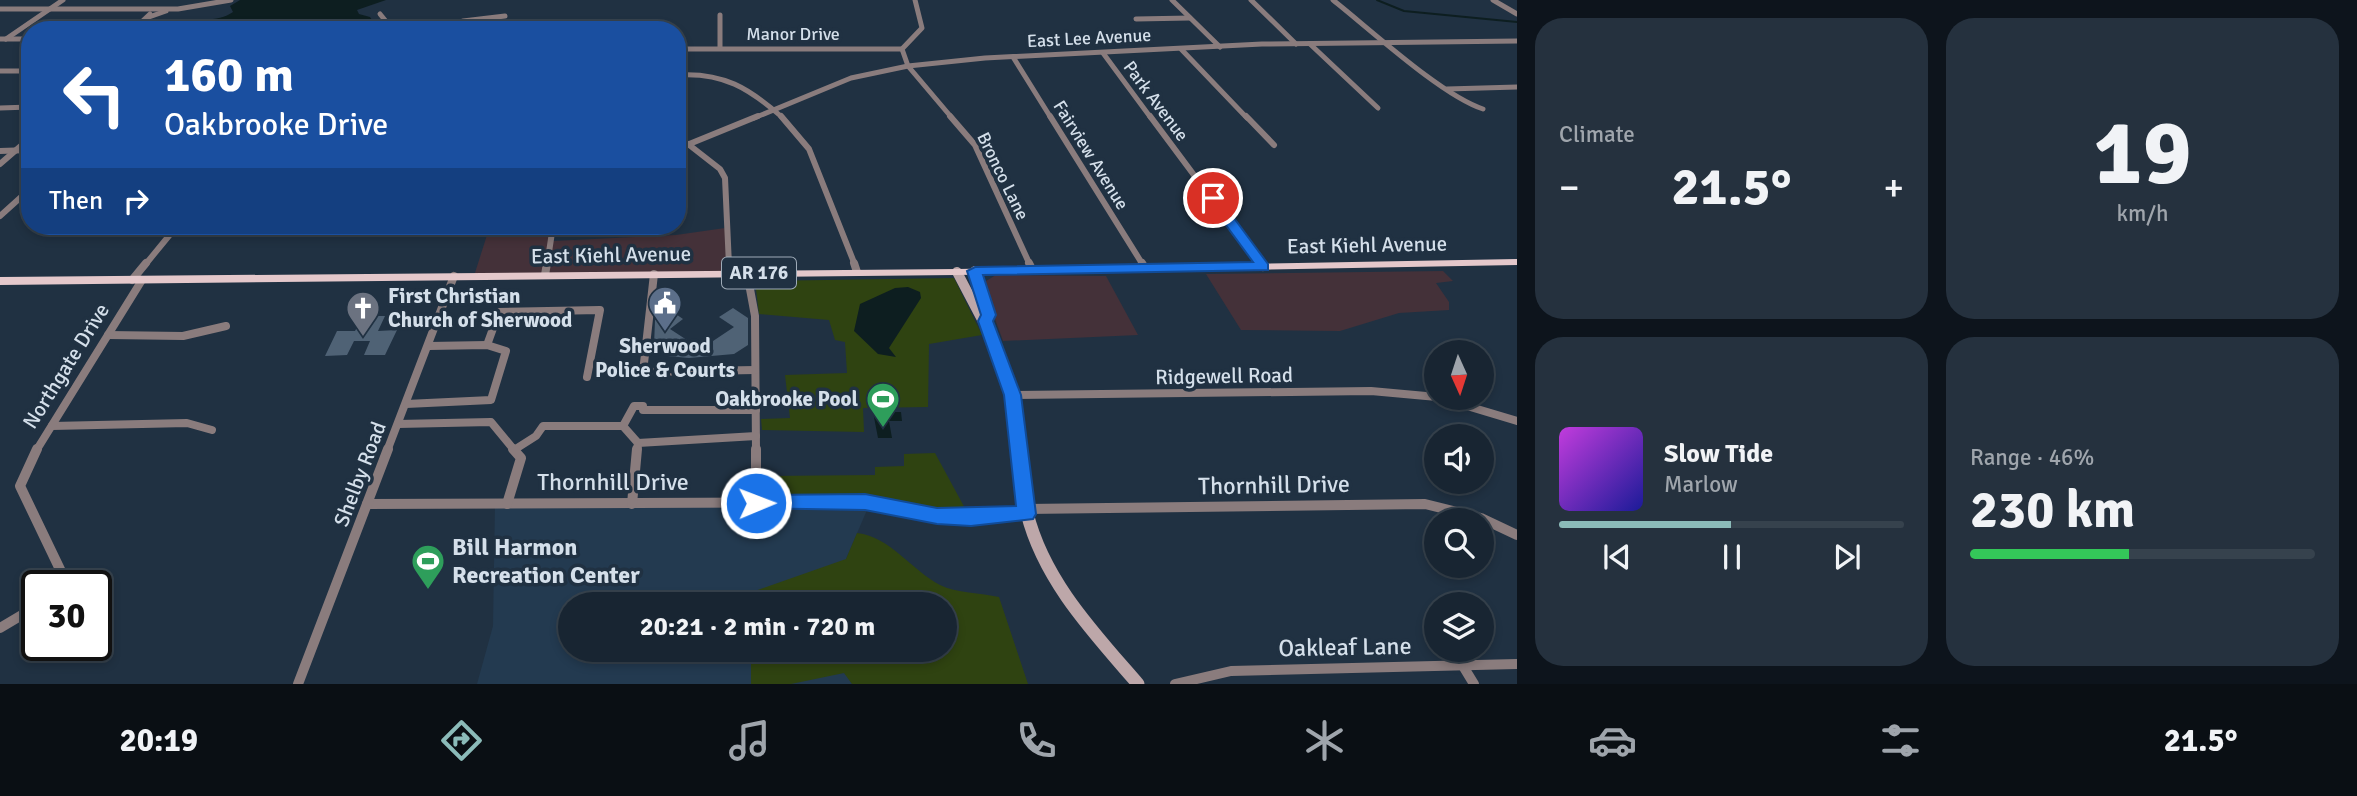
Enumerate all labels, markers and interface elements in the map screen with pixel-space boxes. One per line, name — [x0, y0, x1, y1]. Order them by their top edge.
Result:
street label: Manor Drive — [746, 23, 840, 45]
street label: East Lee Avenue — [1026, 24, 1152, 52]
text: 160 m — [164, 45, 294, 105]
icon: left — [49, 49, 140, 140]
street label: Park Avenue — [1119, 56, 1193, 146]
street label: Fairview Avenue — [1049, 96, 1133, 214]
text: 19 — [2093, 97, 2192, 210]
text: Oakbrooke Drive — [164, 105, 388, 144]
text: Climate — [1559, 120, 1635, 149]
street label: Bronco Lane — [972, 128, 1034, 224]
text: 21.5° — [1672, 155, 1791, 219]
text: − — [1559, 164, 1580, 211]
text: + — [1883, 164, 1904, 211]
pin — [1183, 168, 1243, 228]
icon: arrive — [1194, 179, 1232, 217]
icon: right — [117, 182, 155, 220]
text: Then — [49, 185, 103, 217]
text: km/h — [2116, 199, 2169, 228]
street label: East Kiehl Avenue — [1287, 231, 1447, 259]
street label: East Kiehl Avenue — [531, 241, 691, 269]
road number: AR 176 — [722, 258, 796, 288]
place label: First Christian Church of Sherwood — [388, 283, 572, 333]
public building icon: Sherwood Police & Courts — [646, 284, 684, 333]
church icon: First Christian Church of Sherwood — [344, 289, 382, 338]
street label: Northgate Drive — [17, 299, 115, 433]
place label: Sherwood Police & Courts — [595, 333, 735, 383]
north arrow — [1424, 340, 1494, 410]
map controls — [1424, 340, 1494, 662]
street label: Ridgewell Road — [1155, 362, 1293, 390]
sports icon: Oakbrooke Pool — [864, 380, 902, 429]
place label: Oakbrooke Pool — [715, 386, 858, 412]
street label: Shelby Road — [328, 418, 392, 530]
button: sound — [1424, 424, 1494, 494]
text: Slow Tide — [1664, 438, 1773, 470]
text: Range · 46% — [1970, 443, 2094, 472]
position arrow — [719, 466, 793, 540]
street label: Thornhill Drive — [537, 467, 689, 497]
street label: Thornhill Drive — [1198, 469, 1350, 501]
text: Marlow — [1664, 470, 1738, 499]
text: 230 km — [1970, 478, 2135, 542]
button: search — [1424, 508, 1494, 578]
place label: Bill Harmon Recreation Center — [452, 532, 640, 590]
icon: previous — [1598, 538, 1636, 576]
icon: pause — [1713, 538, 1751, 576]
icon: next — [1828, 538, 1866, 576]
sports icon: Bill Harmon Recreation Center — [409, 542, 447, 591]
speed limit sign: 30 — [21, 570, 112, 661]
button: layers — [1424, 592, 1494, 662]
text: 20:21 · 2 min · 720 m — [640, 611, 875, 643]
street label: Oakleaf Lane — [1278, 631, 1412, 663]
icon: directions — [437, 716, 486, 765]
icon: music — [725, 716, 774, 765]
icon: phone — [1012, 716, 1061, 765]
icon: climate — [1300, 716, 1349, 765]
icon: car — [1588, 716, 1637, 765]
icon: filters — [1876, 716, 1925, 765]
text: 20:19 — [119, 721, 198, 760]
text: 21.5° — [2164, 721, 2238, 760]

